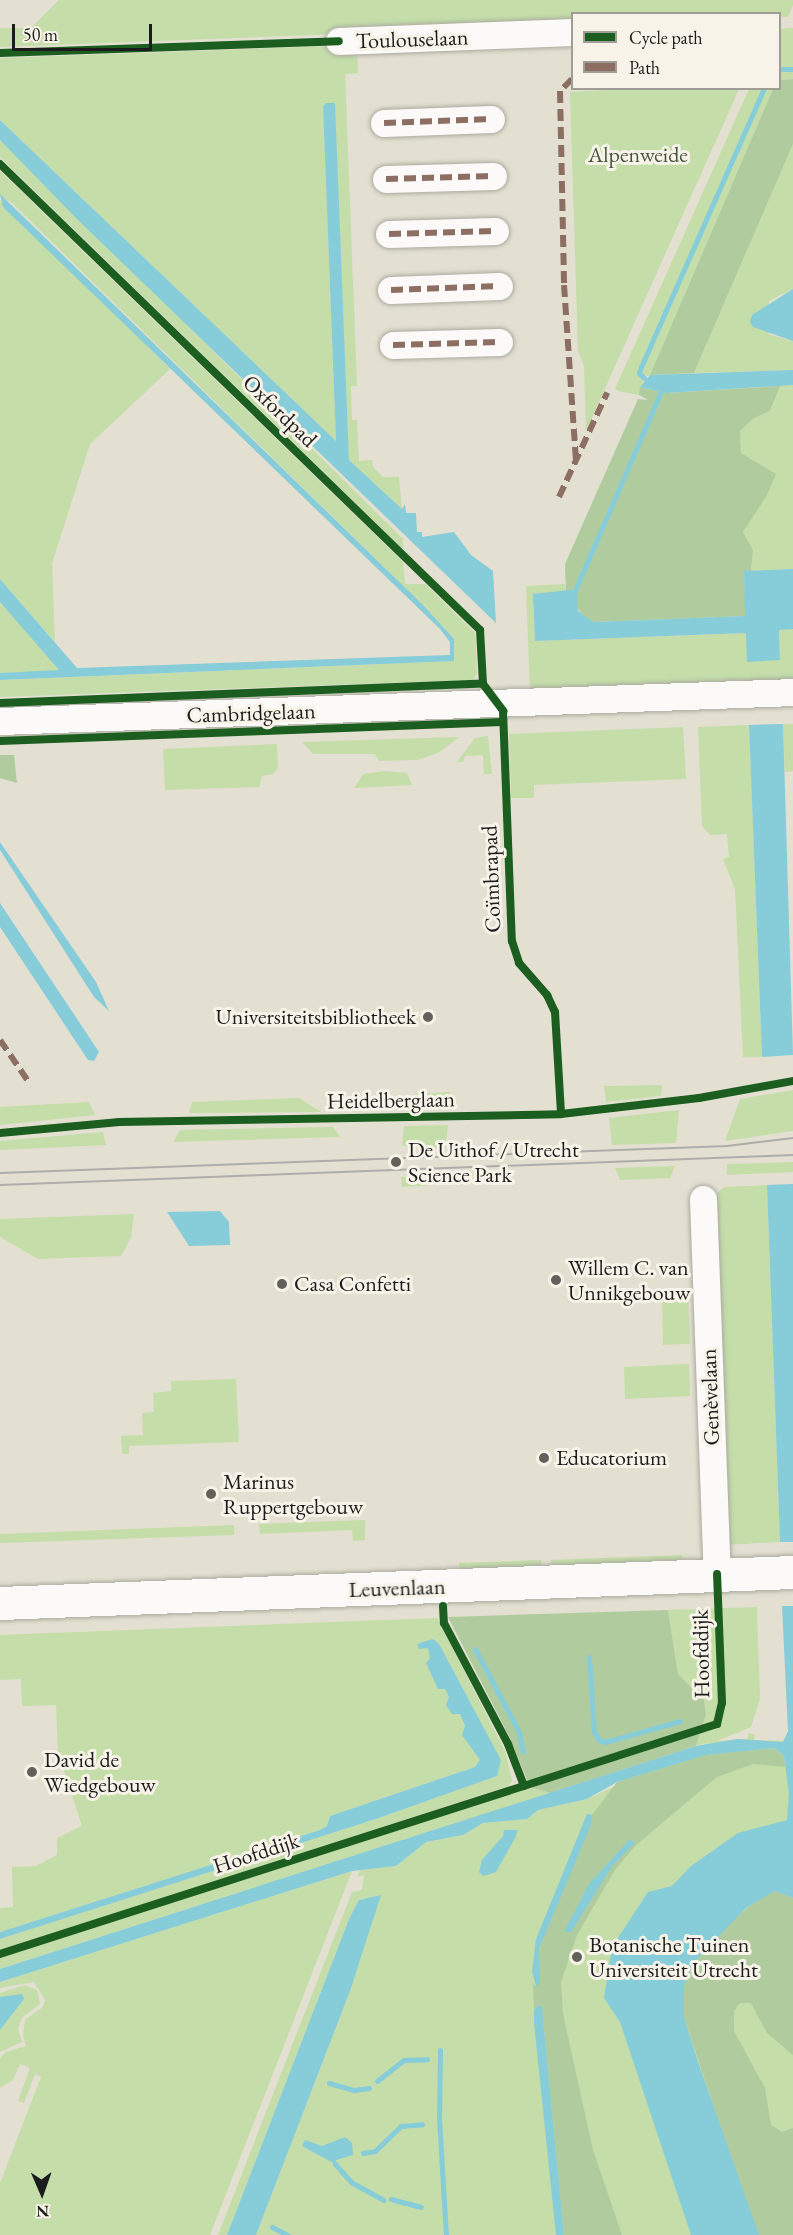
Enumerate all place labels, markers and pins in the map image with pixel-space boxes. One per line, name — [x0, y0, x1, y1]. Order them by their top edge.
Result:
place label: Universiteitsbibliotheek — [216, 1004, 416, 1030]
marker: Universiteitsbibliotheek — [421, 1010, 435, 1024]
place label: De Uithof / Utrecht Science Park — [408, 1136, 579, 1188]
marker: De Uithof / Utrecht Science Park — [389, 1155, 403, 1169]
place label: Willem C. van Unnikgebouw — [568, 1254, 690, 1306]
place label: Casa Confetti — [294, 1271, 411, 1297]
marker: Willem C. van Unnikgebouw — [549, 1273, 563, 1287]
marker: Casa Confetti — [275, 1277, 289, 1291]
place label: Educatorium — [556, 1445, 667, 1471]
marker: Educatorium — [537, 1451, 551, 1465]
place label: Marinus Ruppertgebouw — [223, 1468, 363, 1520]
marker: Marinus Ruppertgebouw — [204, 1487, 218, 1501]
place label: David de Wiedgebouw — [44, 1746, 156, 1798]
marker: David de Wiedgebouw — [25, 1765, 39, 1779]
place label: Botanische Tuinen Universiteit Utrecht — [589, 1931, 758, 1982]
marker: Botanische Tuinen Universiteit Utrecht — [570, 1950, 584, 1964]

